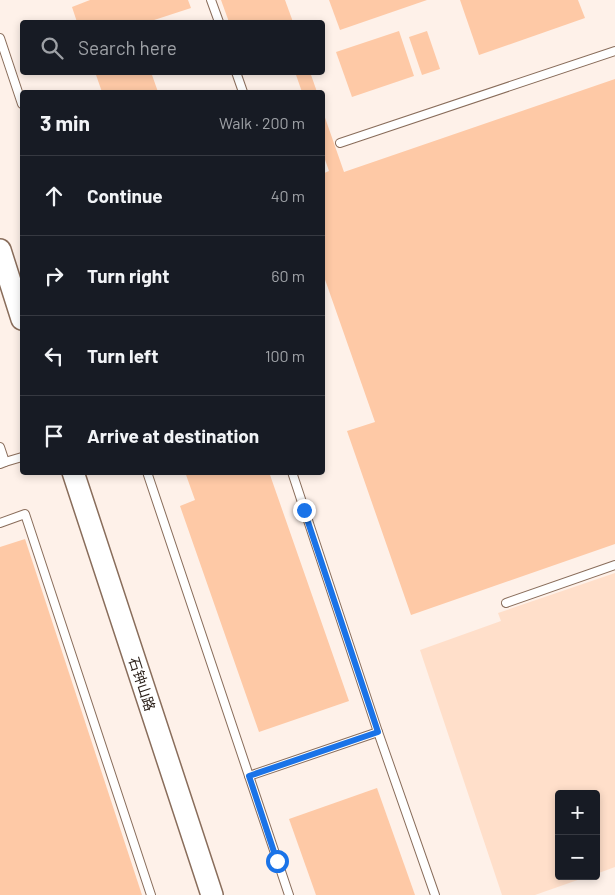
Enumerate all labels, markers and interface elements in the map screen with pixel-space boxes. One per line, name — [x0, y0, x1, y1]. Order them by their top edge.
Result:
search box — [20, 20, 325, 75]
icon: search — [38, 34, 66, 62]
text: Search here — [78, 36, 177, 59]
text: 3 min — [40, 110, 90, 135]
text: Walk · 200 m — [219, 113, 305, 132]
icon: ahead — [40, 182, 68, 210]
text: Continue — [87, 184, 163, 207]
text: 40 m — [271, 186, 305, 205]
icon: right — [40, 262, 68, 290]
text: Turn right — [87, 264, 169, 287]
text: 60 m — [271, 266, 305, 285]
icon: left — [40, 342, 68, 370]
text: Turn left — [87, 344, 158, 367]
text: 100 m — [265, 346, 305, 365]
icon: arrive — [40, 422, 68, 450]
text: Arrive at destination — [87, 424, 259, 447]
route end — [293, 499, 316, 522]
street label: 石钟山路 — [126, 655, 159, 713]
map controls — [555, 790, 600, 880]
button: + — [555, 790, 600, 835]
button: − — [555, 835, 600, 880]
route start — [266, 850, 289, 873]

